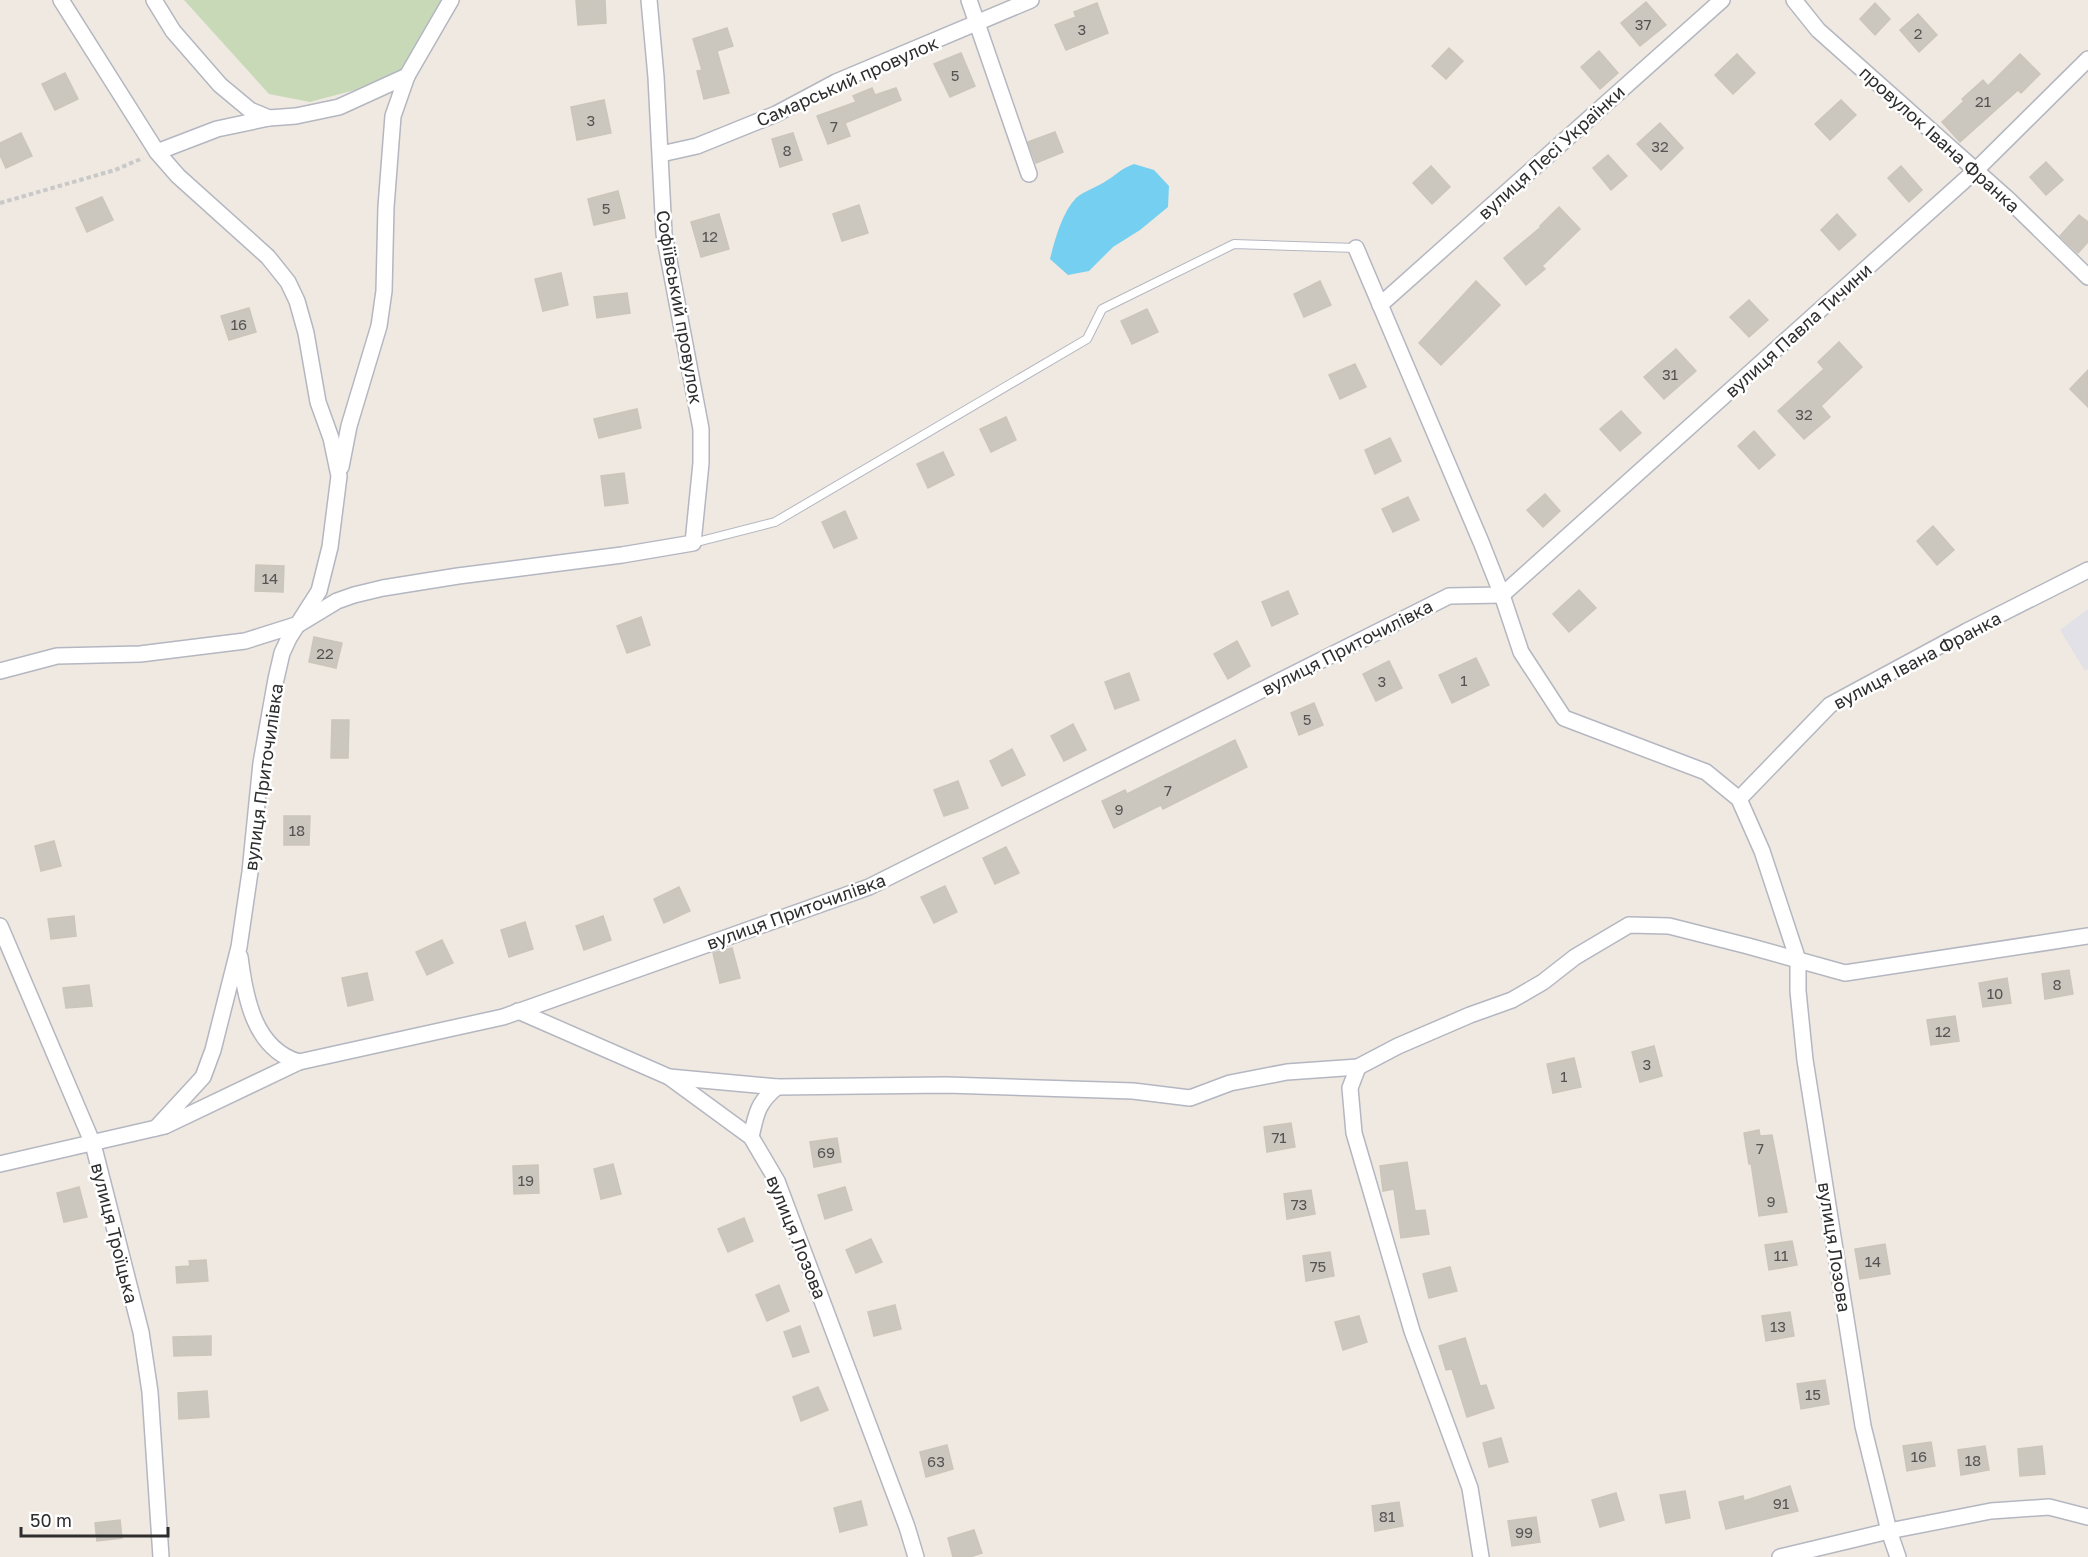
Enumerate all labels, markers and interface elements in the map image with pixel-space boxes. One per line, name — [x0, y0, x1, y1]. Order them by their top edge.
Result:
house number: 37 — [1635, 15, 1651, 33]
house number: 3 — [1078, 20, 1086, 38]
house number: 2 — [1914, 24, 1922, 42]
street label: Самарський провулок — [753, 31, 941, 131]
street label: провулок Івана Франка — [1855, 61, 2025, 217]
house number: 5 — [951, 66, 959, 84]
street label: вулиця Лесі Українки — [1473, 80, 1629, 224]
house number: 21 — [1975, 92, 1991, 110]
house number: 3 — [587, 111, 595, 129]
house number: 7 — [830, 117, 838, 135]
house number: 32 — [1651, 137, 1669, 155]
house number: 8 — [782, 141, 792, 159]
house number: 5 — [602, 199, 610, 217]
street label: Софіївський провулок — [652, 208, 708, 406]
house number: 12 — [702, 227, 718, 245]
street label: вулиця Павла Тичини — [1720, 258, 1876, 402]
house number: 16 — [231, 315, 247, 333]
house number: 31 — [1662, 365, 1678, 383]
house number: 32 — [1795, 405, 1813, 423]
house number: 14 — [262, 569, 278, 587]
street label: вулиця Приточилівка — [1258, 594, 1436, 700]
street label: вулиця Івана Франка — [1829, 606, 2005, 714]
house number: 22 — [316, 644, 334, 662]
house number: 1 — [1460, 671, 1468, 689]
house number: 3 — [1378, 672, 1386, 690]
street label: вулиця Приточилівка — [239, 682, 287, 872]
house number: 5 — [1303, 710, 1311, 728]
house number: 7 — [1164, 781, 1172, 799]
house number: 9 — [1114, 800, 1124, 818]
house number: 18 — [289, 821, 305, 839]
street label: вулиця Приточилівка — [703, 868, 889, 954]
house number: 8 — [2052, 975, 2062, 993]
house number: 10 — [1987, 984, 2003, 1002]
house number: 12 — [1935, 1022, 1951, 1040]
house number: 3 — [1643, 1055, 1651, 1073]
house number: 1 — [1560, 1067, 1568, 1085]
house number: 71 — [1271, 1128, 1287, 1146]
house number: 7 — [1756, 1139, 1764, 1157]
house number: 69 — [817, 1143, 835, 1161]
street label: вулиця Троїцька — [87, 1160, 143, 1306]
house number: 19 — [518, 1171, 534, 1189]
street label: вулиця Лозова — [762, 1172, 832, 1302]
street label: вулиця Лозова — [1814, 1180, 1856, 1314]
house number: 9 — [1766, 1192, 1776, 1210]
house number: 73 — [1291, 1195, 1307, 1213]
house number: 11 — [1774, 1246, 1788, 1264]
house number: 14 — [1865, 1252, 1881, 1270]
house number: 75 — [1310, 1257, 1326, 1275]
house number: 13 — [1770, 1317, 1786, 1335]
house number: 15 — [1805, 1385, 1821, 1403]
house number: 16 — [1911, 1447, 1927, 1465]
house number: 18 — [1965, 1451, 1981, 1469]
house number: 63 — [927, 1452, 945, 1470]
house number: 91 — [1773, 1494, 1789, 1512]
scale bar — [21, 1500, 168, 1538]
house number: 81 — [1379, 1507, 1395, 1525]
text: 50 m — [30, 1509, 72, 1531]
house number: 99 — [1515, 1523, 1533, 1541]

